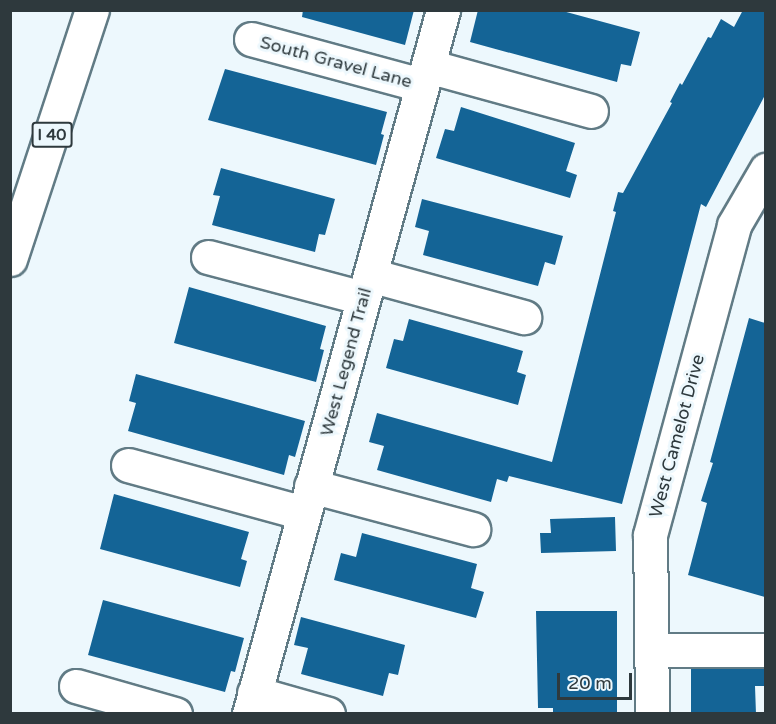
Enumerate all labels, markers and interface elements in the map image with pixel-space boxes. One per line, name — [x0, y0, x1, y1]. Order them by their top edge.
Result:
street label: South Gravel Lane — [258, 31, 414, 93]
road number: I 40 — [31, 122, 73, 148]
street label: West Legend Trail — [316, 285, 376, 439]
street label: West Camelot Drive — [645, 352, 709, 520]
scale bar — [560, 661, 635, 699]
text: 20 m — [568, 672, 612, 694]

